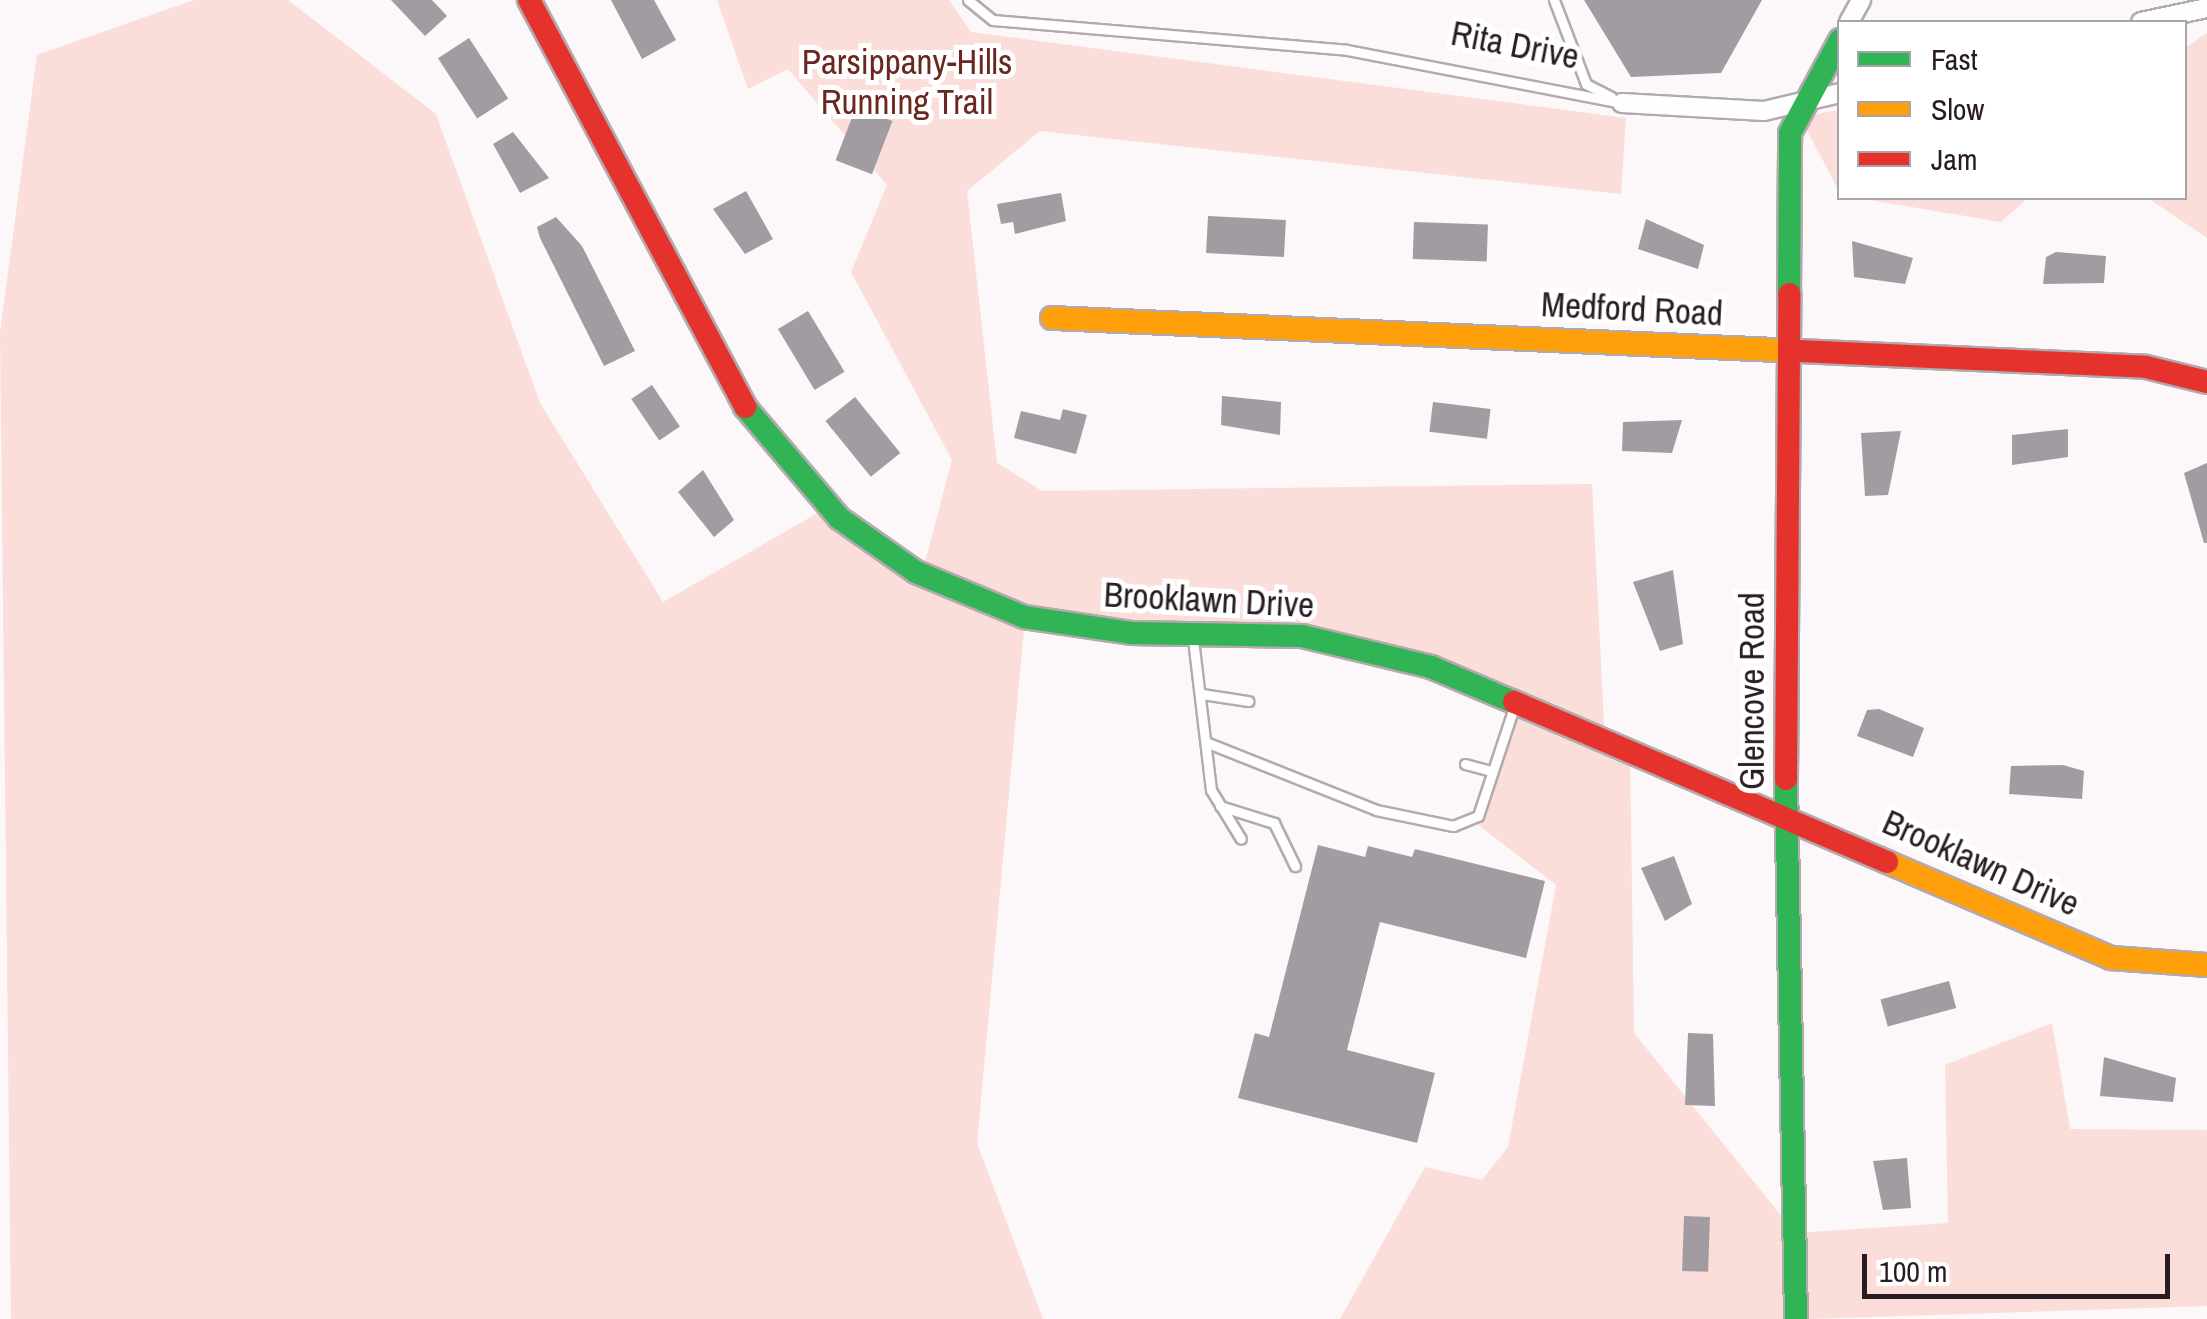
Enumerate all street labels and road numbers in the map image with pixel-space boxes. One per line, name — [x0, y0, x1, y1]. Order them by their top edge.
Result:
street label: Rita Drive — [1448, 12, 1582, 78]
street label: Medford Road — [1540, 283, 1724, 335]
street label: Brooklawn Drive — [1103, 574, 1315, 626]
street label: Glencove Road — [1731, 592, 1773, 790]
street label: Brooklawn Drive — [1876, 801, 2086, 925]

